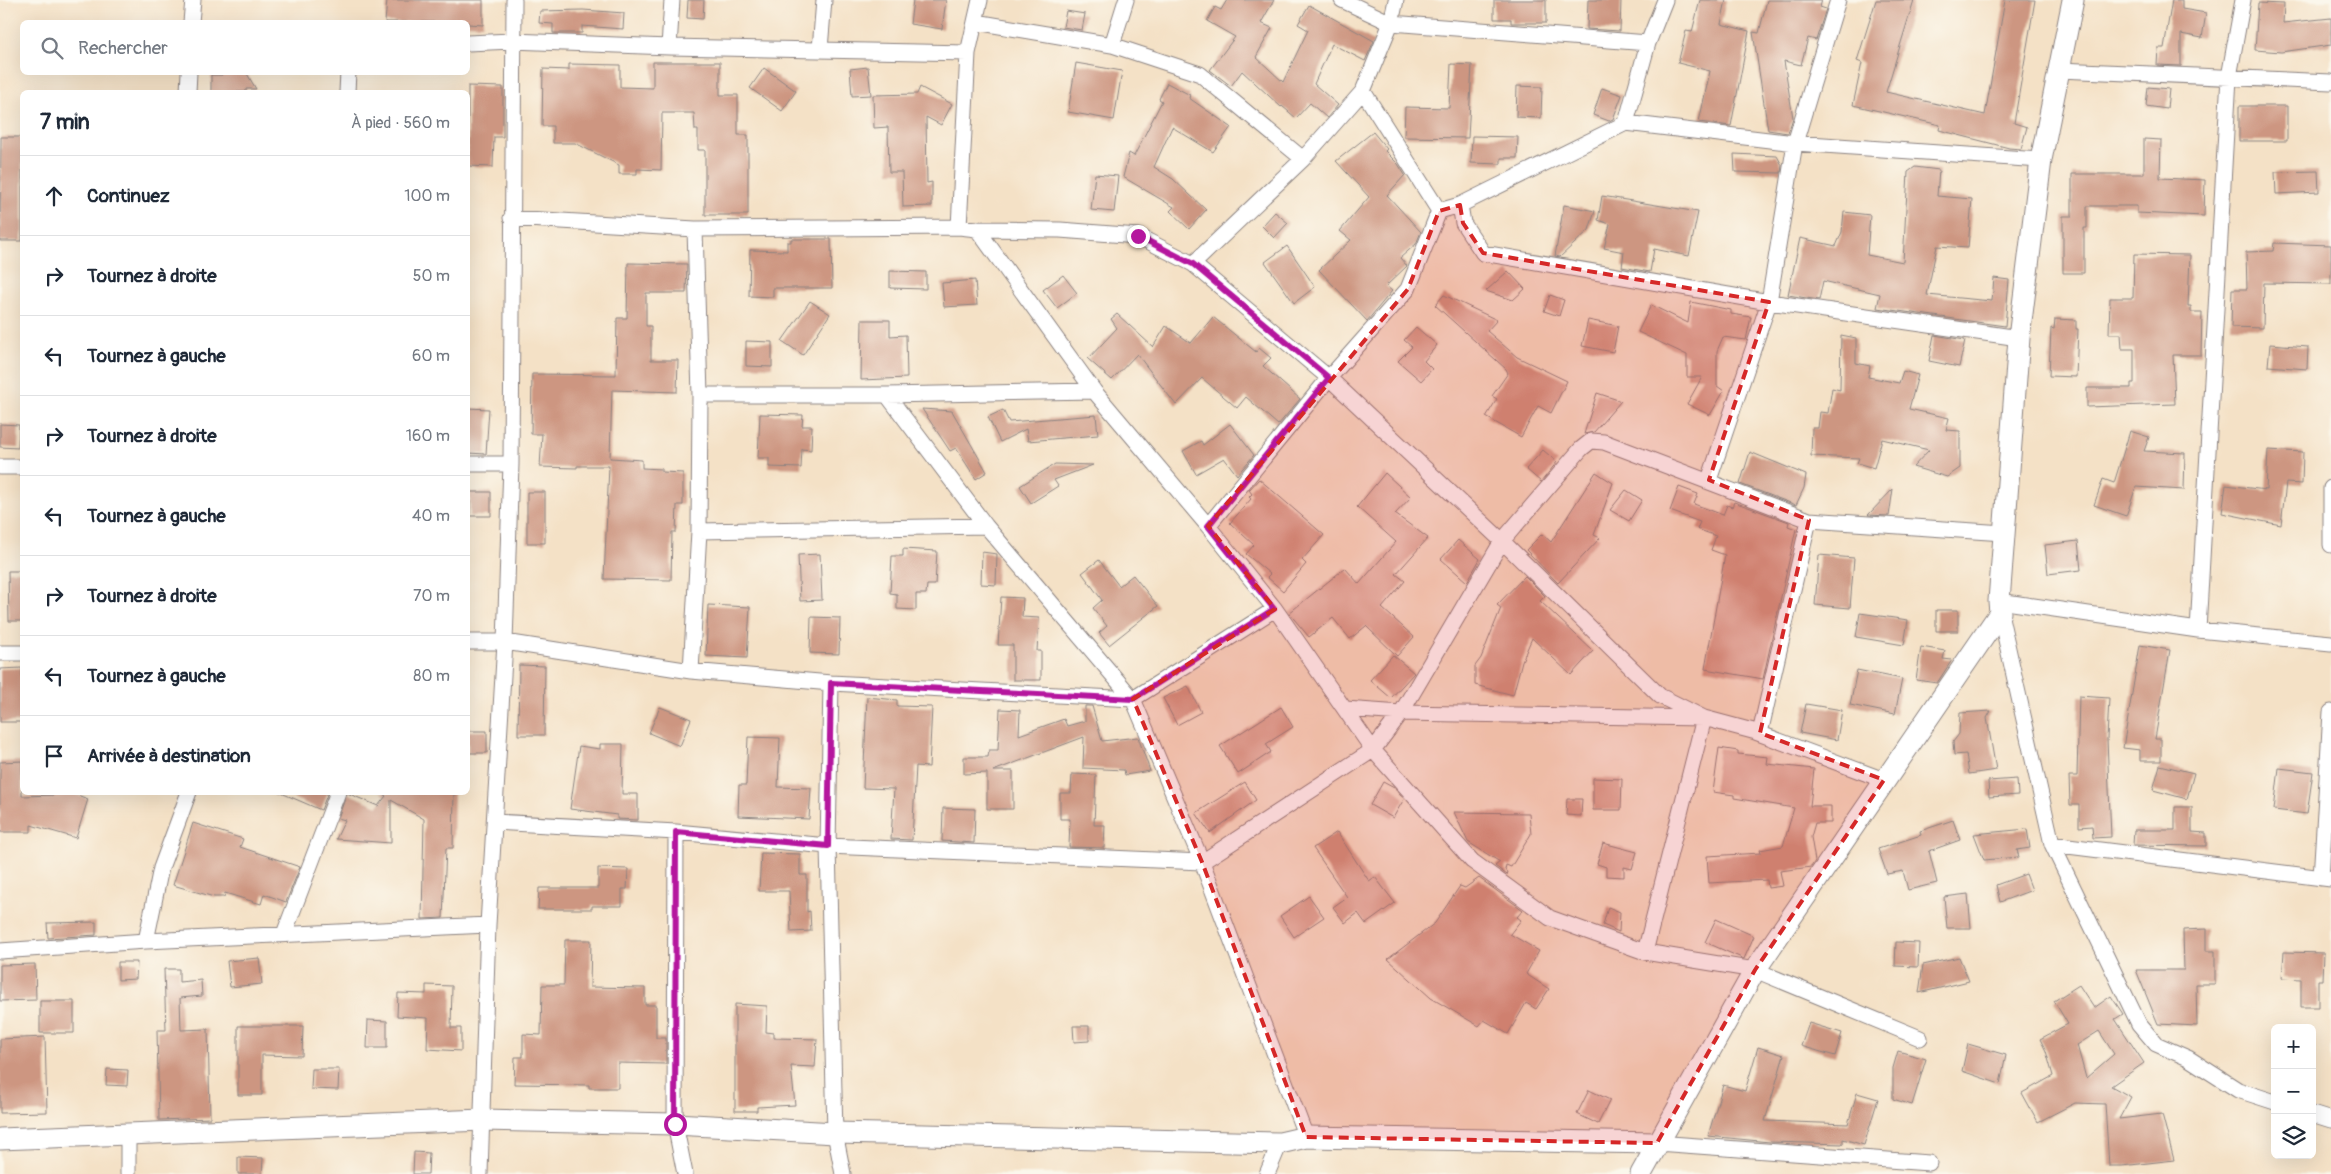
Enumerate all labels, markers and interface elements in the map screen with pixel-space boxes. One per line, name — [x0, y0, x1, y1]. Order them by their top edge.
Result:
search box — [20, 20, 470, 75]
icon: search — [38, 34, 66, 62]
text: Rechercher — [78, 36, 168, 60]
text: 7 min — [40, 109, 90, 136]
text: À pied · 560 m — [351, 113, 450, 133]
icon: ahead — [40, 182, 68, 210]
text: Continuez — [87, 184, 170, 208]
text: 100 m — [404, 186, 450, 206]
route end — [1127, 225, 1150, 248]
icon: right — [40, 262, 68, 290]
text: Tournez à droite — [87, 264, 217, 288]
text: 50 m — [413, 266, 450, 286]
icon: left — [40, 342, 68, 370]
text: Tournez à gauche — [87, 344, 226, 368]
text: 60 m — [412, 346, 450, 366]
icon: right — [40, 422, 68, 450]
text: Tournez à droite — [87, 424, 217, 448]
text: 160 m — [406, 426, 450, 446]
icon: left — [40, 502, 68, 530]
text: Tournez à gauche — [87, 504, 226, 528]
text: 40 m — [412, 506, 450, 526]
icon: right — [40, 582, 68, 610]
text: Tournez à droite — [87, 584, 217, 608]
text: 70 m — [413, 586, 450, 606]
icon: left — [40, 662, 68, 690]
text: Tournez à gauche — [87, 664, 226, 688]
text: 80 m — [413, 666, 450, 686]
icon: arrive — [40, 742, 68, 770]
text: Arrivée à destination — [87, 744, 251, 768]
map controls — [2271, 1024, 2316, 1159]
button: + — [2271, 1024, 2316, 1069]
button: − — [2271, 1069, 2316, 1114]
route start — [664, 1113, 687, 1136]
button: layers — [2271, 1114, 2316, 1159]

